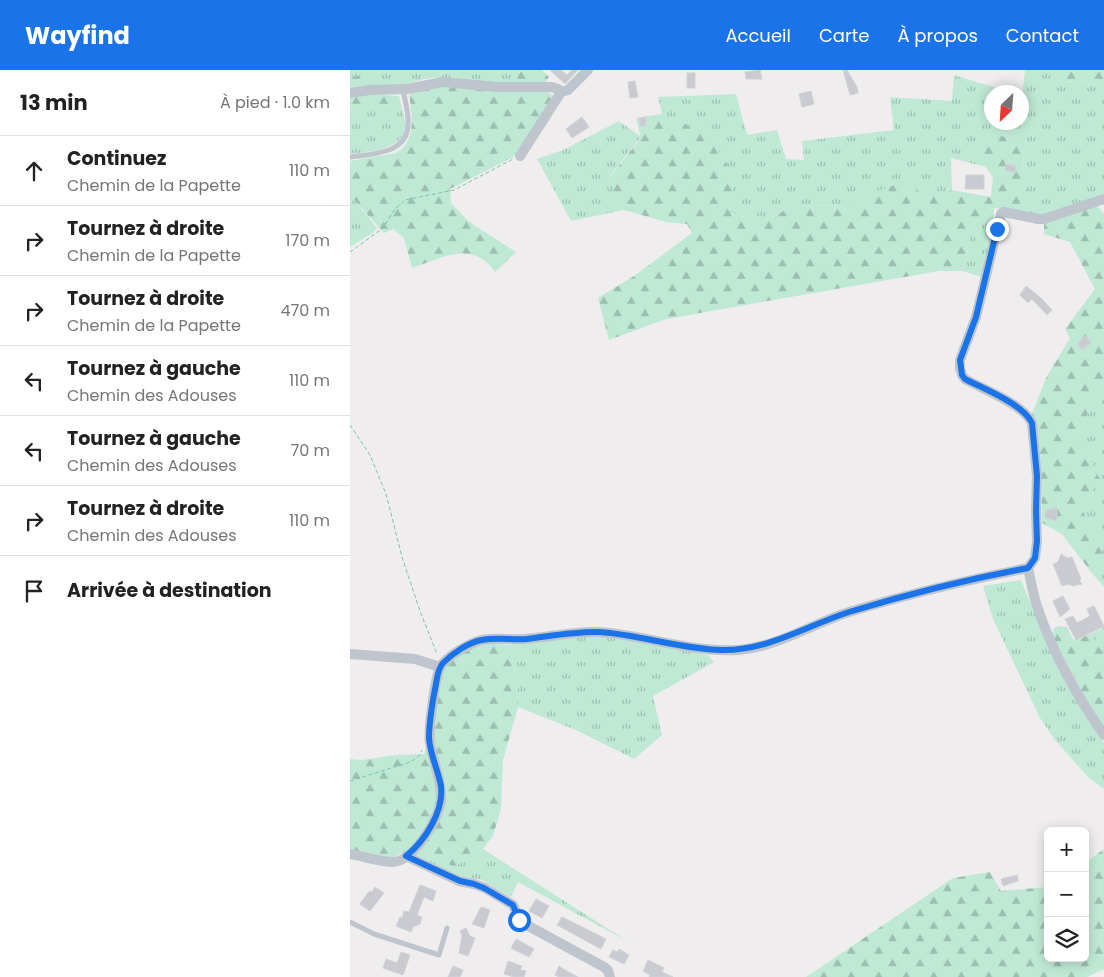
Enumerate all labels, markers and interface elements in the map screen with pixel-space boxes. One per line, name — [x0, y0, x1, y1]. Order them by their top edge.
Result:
text: Wayfind — [25, 19, 130, 52]
text: Accueil — [725, 23, 791, 48]
text: Carte — [819, 23, 869, 48]
text: À propos — [897, 23, 978, 48]
text: Contact — [1006, 23, 1079, 48]
north arrow — [984, 85, 1029, 130]
text: 13 min — [20, 88, 88, 117]
text: À pied · 1.0 km — [220, 91, 330, 114]
text: Continuez — [67, 145, 166, 172]
icon: ahead — [20, 157, 48, 185]
text: 110 m — [289, 159, 330, 182]
text: Chemin de la Papette — [67, 174, 241, 197]
text: Tournez à droite — [67, 215, 224, 242]
route end — [986, 218, 1009, 241]
icon: right — [20, 227, 48, 255]
text: 170 m — [285, 229, 330, 252]
text: Chemin de la Papette — [67, 244, 241, 267]
text: Tournez à droite — [67, 285, 224, 312]
icon: right — [20, 297, 48, 325]
text: 470 m — [280, 299, 330, 322]
text: Chemin de la Papette — [67, 314, 241, 337]
text: Tournez à gauche — [67, 355, 241, 382]
icon: left — [20, 367, 48, 395]
text: 110 m — [289, 369, 330, 392]
text: Chemin des Adouses — [67, 384, 237, 407]
text: Tournez à gauche — [67, 425, 241, 452]
icon: left — [20, 437, 48, 465]
text: 70 m — [290, 439, 330, 462]
text: Chemin des Adouses — [67, 454, 237, 477]
text: Tournez à droite — [67, 495, 224, 522]
icon: right — [20, 507, 48, 535]
text: 110 m — [289, 509, 330, 532]
text: Chemin des Adouses — [67, 524, 237, 547]
icon: arrive — [20, 577, 48, 605]
text: Arrivée à destination — [67, 577, 272, 604]
map controls — [1044, 827, 1089, 962]
button: + — [1044, 827, 1089, 872]
button: − — [1044, 872, 1089, 917]
route start — [508, 909, 531, 932]
button: layers — [1044, 917, 1089, 962]

